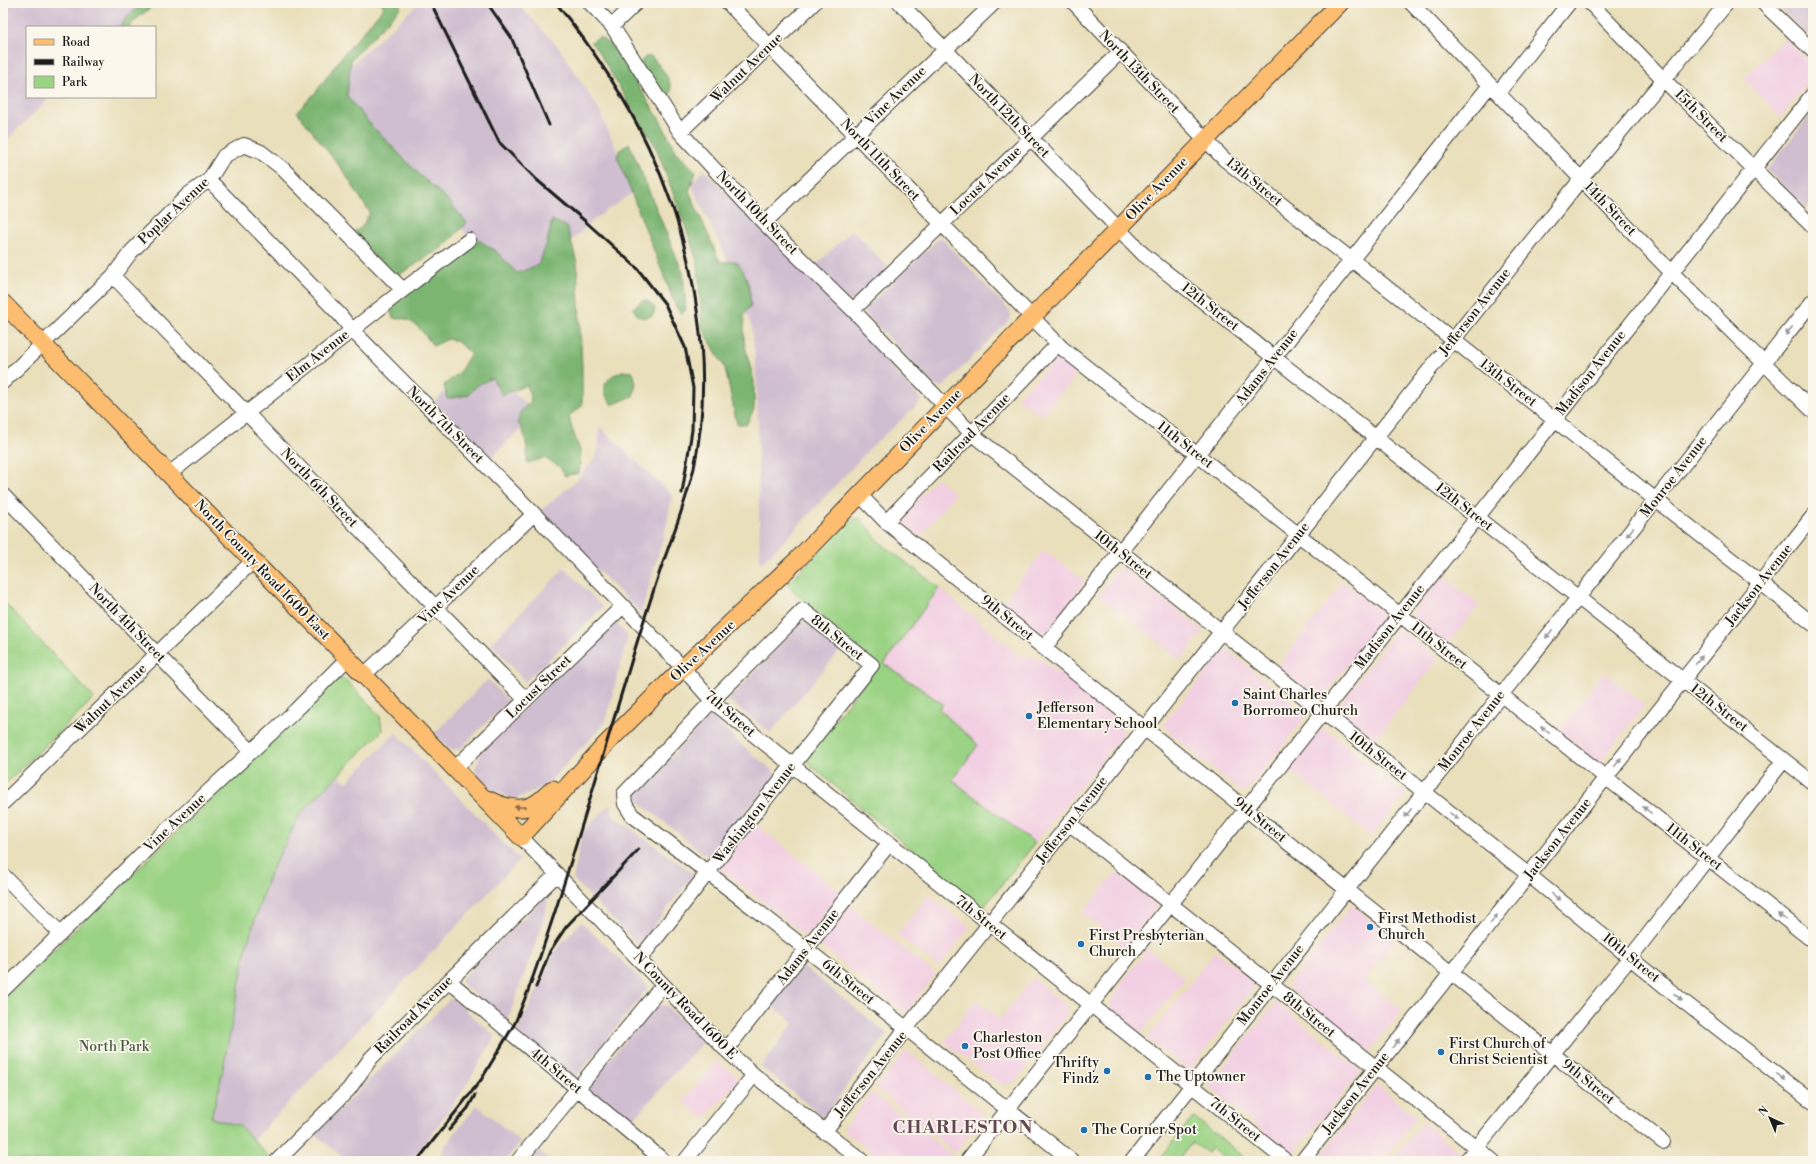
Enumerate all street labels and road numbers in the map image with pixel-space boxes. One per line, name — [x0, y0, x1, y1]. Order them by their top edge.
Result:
street label: North 13th Street — [1095, 27, 1183, 118]
street label: Walnut Avenue — [706, 29, 787, 108]
street label: Vine Avenue — [861, 62, 930, 130]
street label: North 12th Street — [964, 70, 1054, 162]
street label: 15th Street — [1671, 86, 1731, 146]
street label: North 11th Street — [836, 115, 924, 205]
street label: Locust Avenue — [947, 142, 1025, 220]
street label: Olive Avenue — [1122, 153, 1192, 225]
street label: 13th Street — [1222, 154, 1286, 210]
street label: North 10th Street — [712, 167, 802, 259]
street label: Poplar Avenue — [135, 173, 213, 249]
street label: 14th Street — [1580, 178, 1640, 240]
street label: Jefferson Avenue — [1435, 265, 1515, 360]
street label: 12th Street — [1177, 279, 1243, 335]
street label: Adams Avenue — [1231, 325, 1302, 410]
street label: Elm Avenue — [283, 326, 353, 386]
street label: Madison Avenue — [1552, 327, 1630, 419]
street label: 13th Street — [1476, 355, 1540, 411]
street label: North 7th Street — [402, 382, 488, 468]
street label: Olive Avenue — [896, 385, 966, 457]
street label: Railroad Avenue — [930, 389, 1014, 477]
street label: 11th Street — [1153, 417, 1217, 473]
street label: Monroe Avenue — [1637, 433, 1711, 521]
street label: North 6th Street — [276, 444, 362, 532]
street label: 12th Street — [1431, 479, 1497, 535]
street label: North County Road 1600 East — [190, 496, 334, 644]
street label: Jefferson Avenue — [1234, 519, 1314, 614]
street label: 10th Street — [1090, 527, 1156, 583]
street label: Jackson Avenue — [1721, 540, 1797, 630]
street label: Vine Avenue — [414, 561, 483, 629]
street label: North 4th Street — [85, 579, 169, 667]
street label: Madison Avenue — [1351, 581, 1429, 673]
street label: 9th Street — [977, 591, 1037, 645]
street label: 8th Street — [807, 611, 867, 665]
street label: Olive Avenue — [667, 616, 739, 686]
street label: 11th Street — [1407, 618, 1471, 674]
street label: Locust Street — [502, 651, 576, 723]
street label: Walnut Avenue — [70, 660, 151, 739]
street label: 12th Street — [1686, 680, 1752, 736]
street label: 7th Street — [701, 687, 759, 741]
street label: Monroe Avenue — [1435, 687, 1509, 775]
street label: 10th Street — [1345, 728, 1411, 784]
street label: Washington Avenue — [709, 759, 800, 868]
street label: Jefferson Avenue — [1032, 773, 1112, 868]
street label: Vine Avenue — [140, 790, 210, 857]
street label: 9th Street — [1230, 793, 1290, 847]
street label: Jackson Avenue — [1520, 794, 1596, 884]
street label: 11th Street — [1662, 819, 1726, 875]
street label: 7th Street — [951, 892, 1011, 944]
street label: Adams Avenue — [772, 905, 843, 990]
street label: 10th Street — [1598, 929, 1664, 987]
street label: Monroe Avenue — [1234, 941, 1308, 1029]
street label: N County Road 1600 E — [629, 949, 741, 1063]
street label: 6th Street — [818, 955, 878, 1009]
street label: Railroad Avenue — [371, 972, 457, 1058]
street label: 8th Street — [1279, 988, 1339, 1042]
street label: Jefferson Avenue — [830, 1027, 911, 1122]
street label: 4th Street — [526, 1044, 586, 1098]
street label: Jackson Avenue — [1318, 1048, 1394, 1138]
street label: 9th Street — [1558, 1055, 1618, 1109]
street label: 7th Street — [1205, 1094, 1265, 1146]

